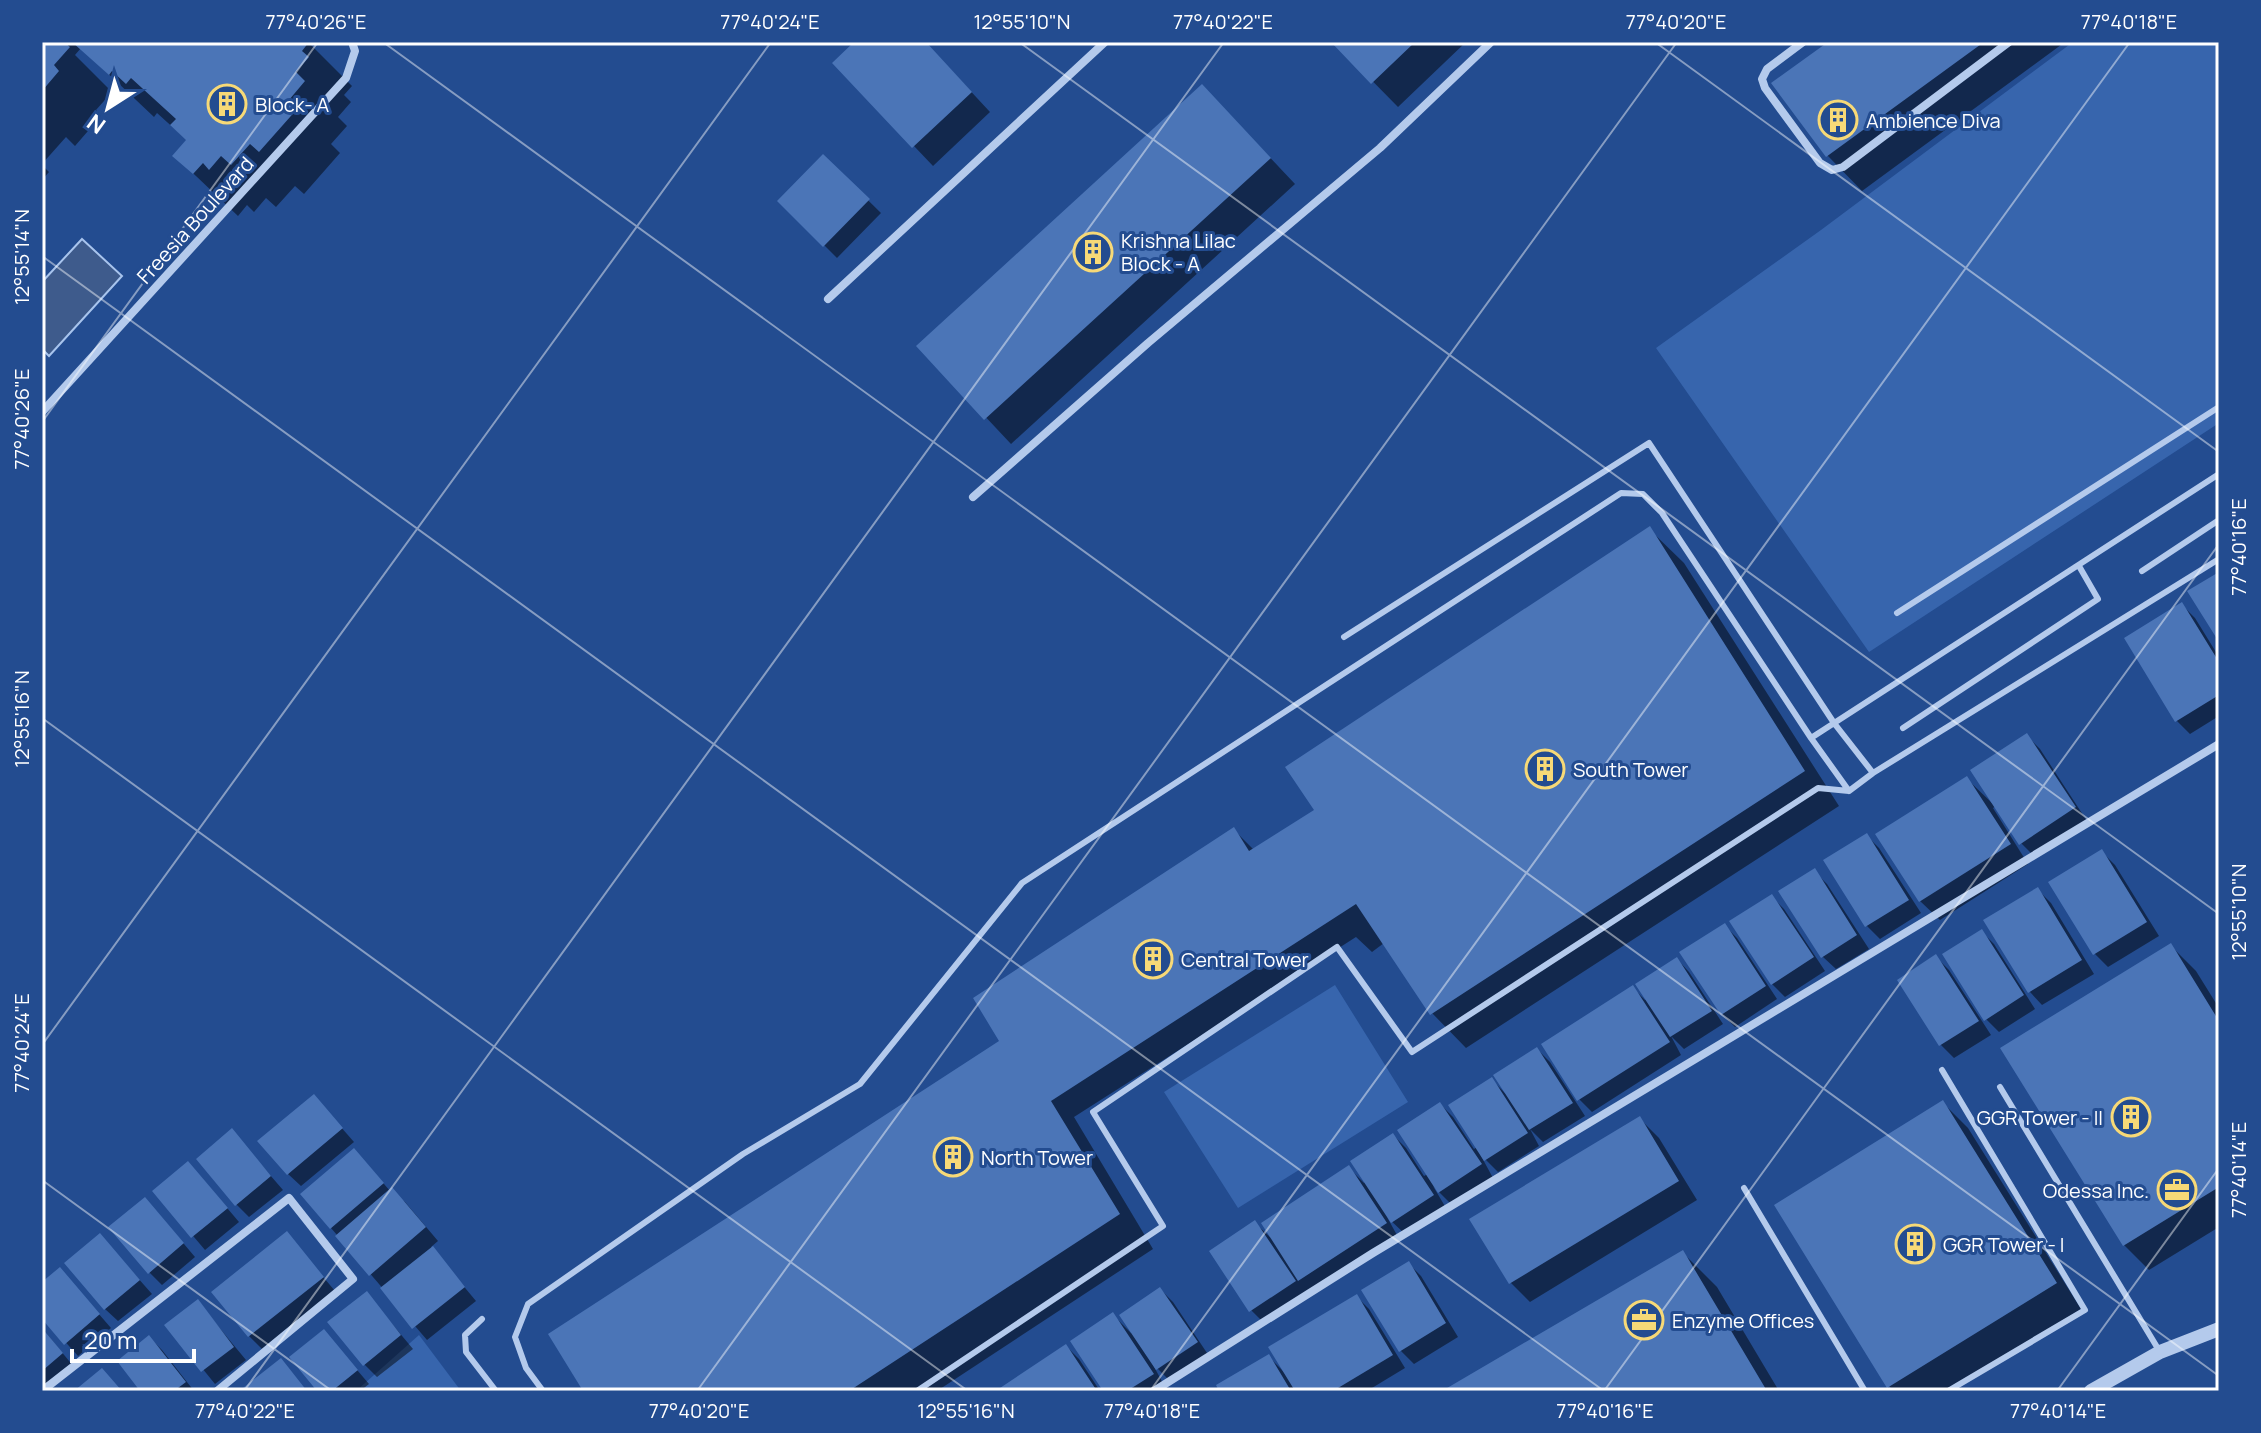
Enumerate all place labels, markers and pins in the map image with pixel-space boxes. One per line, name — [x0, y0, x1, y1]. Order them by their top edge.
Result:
building icon: Block- A — [206, 83, 248, 125]
place label: Block- A — [255, 91, 330, 118]
building icon: Ambience Diva — [1817, 99, 1859, 141]
place label: Ambience Diva — [1866, 107, 2001, 134]
place label: Krishna Lilac Block - A — [1121, 227, 1236, 277]
building icon: Krishna Lilac Block - A — [1072, 231, 1114, 273]
building icon: South Tower — [1524, 748, 1566, 790]
place label: South Tower — [1573, 756, 1689, 783]
building icon: Central Tower — [1132, 938, 1174, 980]
place label: Central Tower — [1181, 946, 1309, 973]
building icon: GGR Tower - II — [2110, 1096, 2152, 1138]
place label: GGR Tower - II — [1977, 1104, 2103, 1131]
building icon: North Tower — [932, 1136, 974, 1178]
place label: North Tower — [981, 1144, 1093, 1171]
office icon: Odessa Inc. — [2156, 1169, 2198, 1211]
place label: Odessa Inc. — [2043, 1177, 2149, 1204]
building icon: GGR Tower - I — [1894, 1223, 1936, 1265]
place label: GGR Tower - I — [1943, 1231, 2065, 1258]
office icon: Enzyme Offices — [1623, 1299, 1665, 1341]
place label: Enzyme Offices — [1672, 1307, 1814, 1334]

